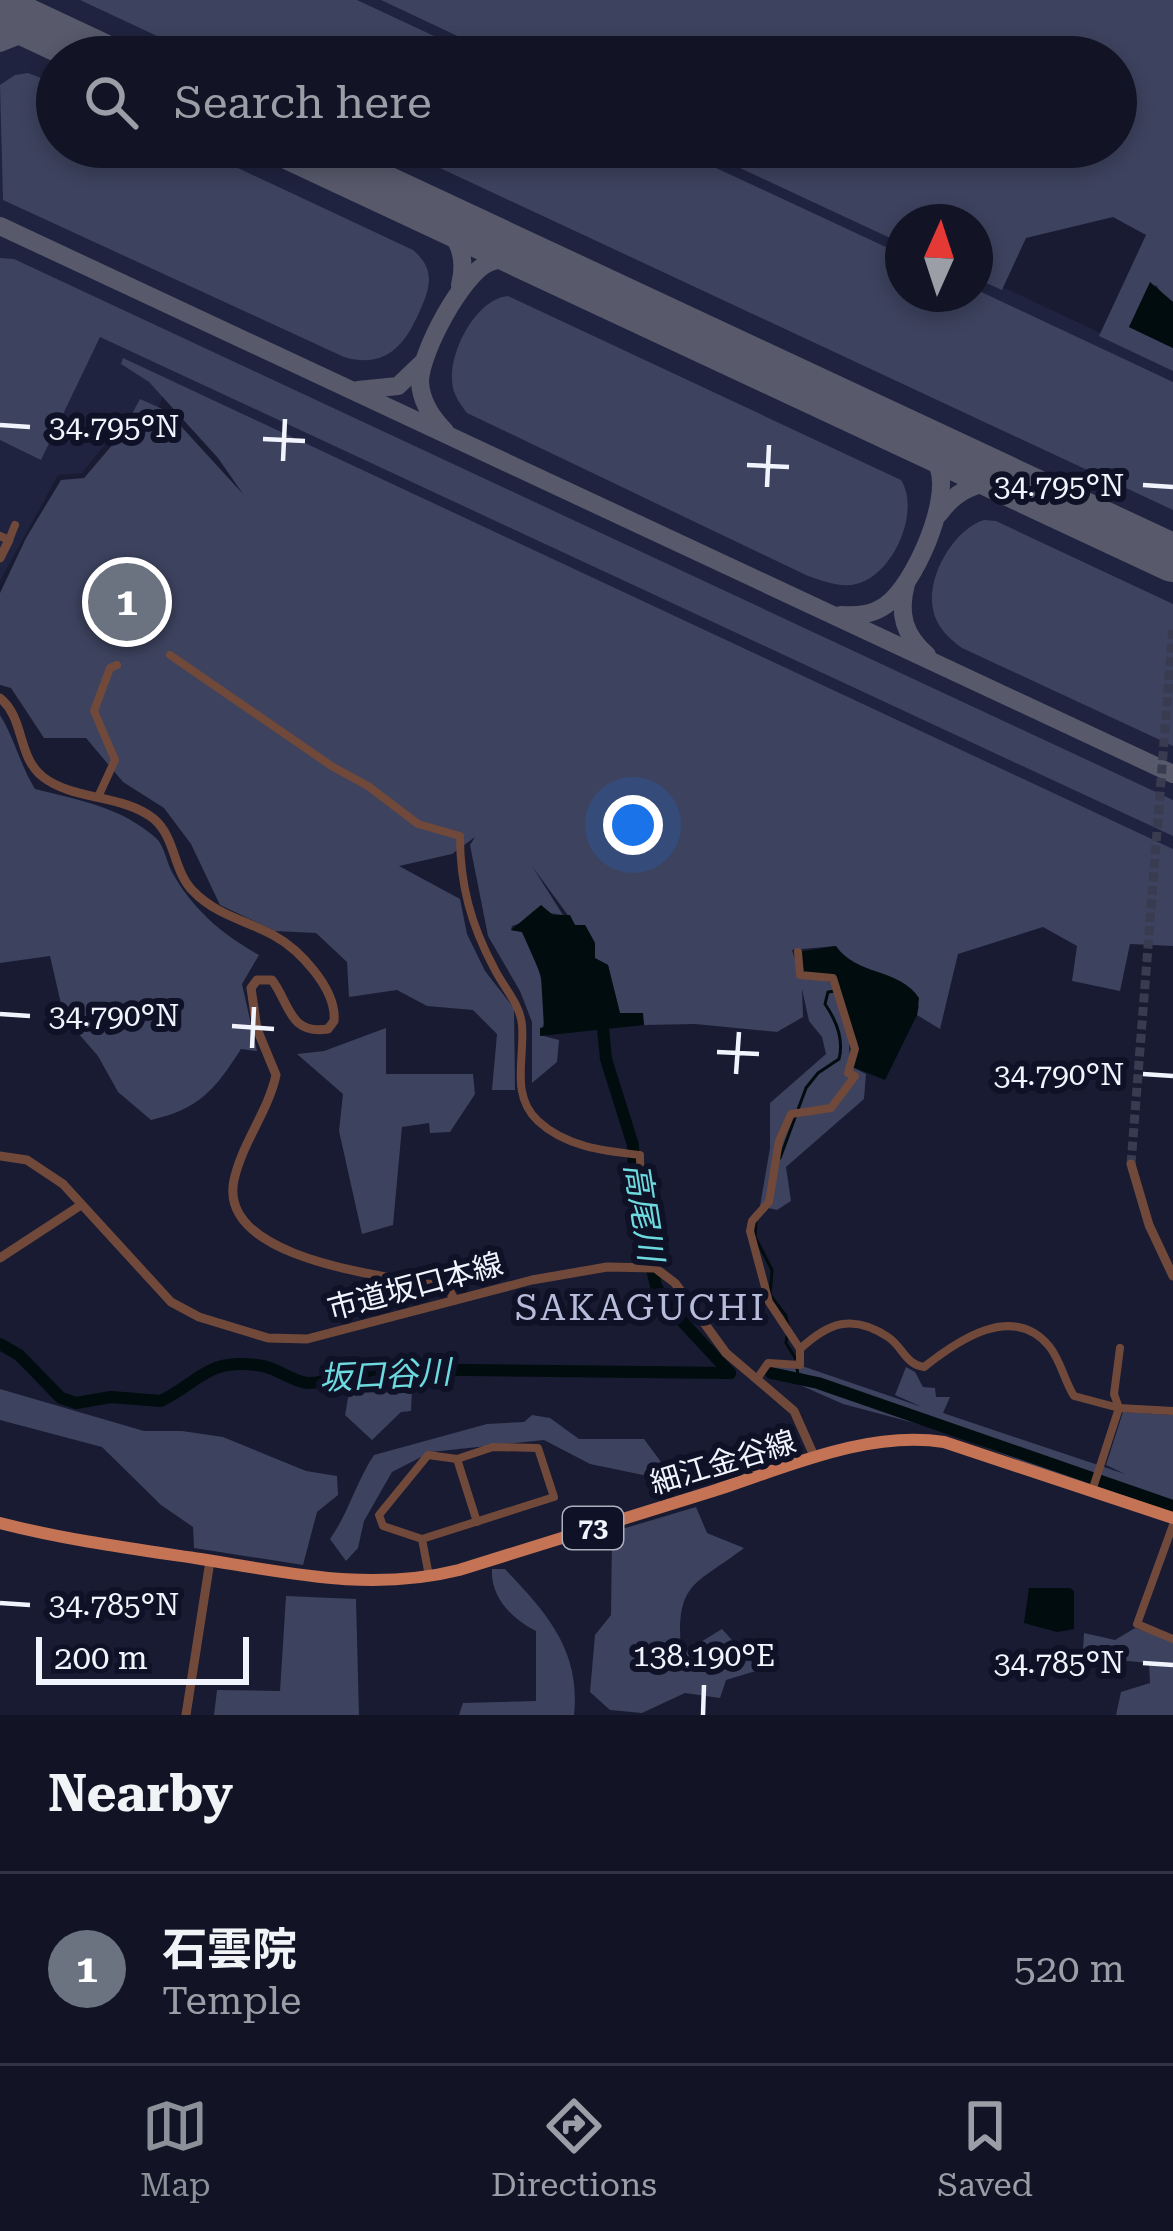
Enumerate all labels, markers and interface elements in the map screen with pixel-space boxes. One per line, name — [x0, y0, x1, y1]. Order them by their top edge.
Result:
search box — [36, 36, 1137, 168]
icon: search — [78, 69, 144, 135]
text: Search here — [174, 76, 432, 129]
north arrow — [885, 204, 993, 312]
text: 34.795°N — [49, 409, 179, 444]
text: 34.795°N — [994, 468, 1124, 503]
pin: 1 — [88, 557, 166, 647]
your location — [603, 795, 663, 855]
text: 34.790°N — [49, 998, 179, 1033]
text: 34.790°N — [994, 1057, 1124, 1092]
water label: 高尾川 — [617, 1160, 671, 1267]
street label: 市道坂口本線 — [324, 1246, 506, 1326]
district label: SAKAGUCHI — [515, 1287, 767, 1329]
water label: 坂口谷川 — [318, 1352, 455, 1398]
street label: 細江金谷線 — [646, 1423, 800, 1501]
road number: 73 — [563, 1507, 623, 1549]
text: 34.785°N — [49, 1587, 179, 1622]
scale bar — [36, 1631, 249, 1684]
text: 200 m — [54, 1638, 148, 1677]
text: 138.190°E — [633, 1638, 775, 1673]
text: 34.785°N — [994, 1645, 1124, 1680]
text: Nearby — [48, 1764, 233, 1823]
text: 石雲院 — [162, 1923, 297, 1976]
text: 1 — [76, 1946, 98, 1992]
text: 520 m — [1014, 1946, 1125, 1992]
text: Temple — [162, 1978, 302, 2024]
tab: Map — [140, 2093, 211, 2204]
tab: Directions — [491, 2093, 657, 2204]
tab: Saved — [937, 2093, 1033, 2204]

